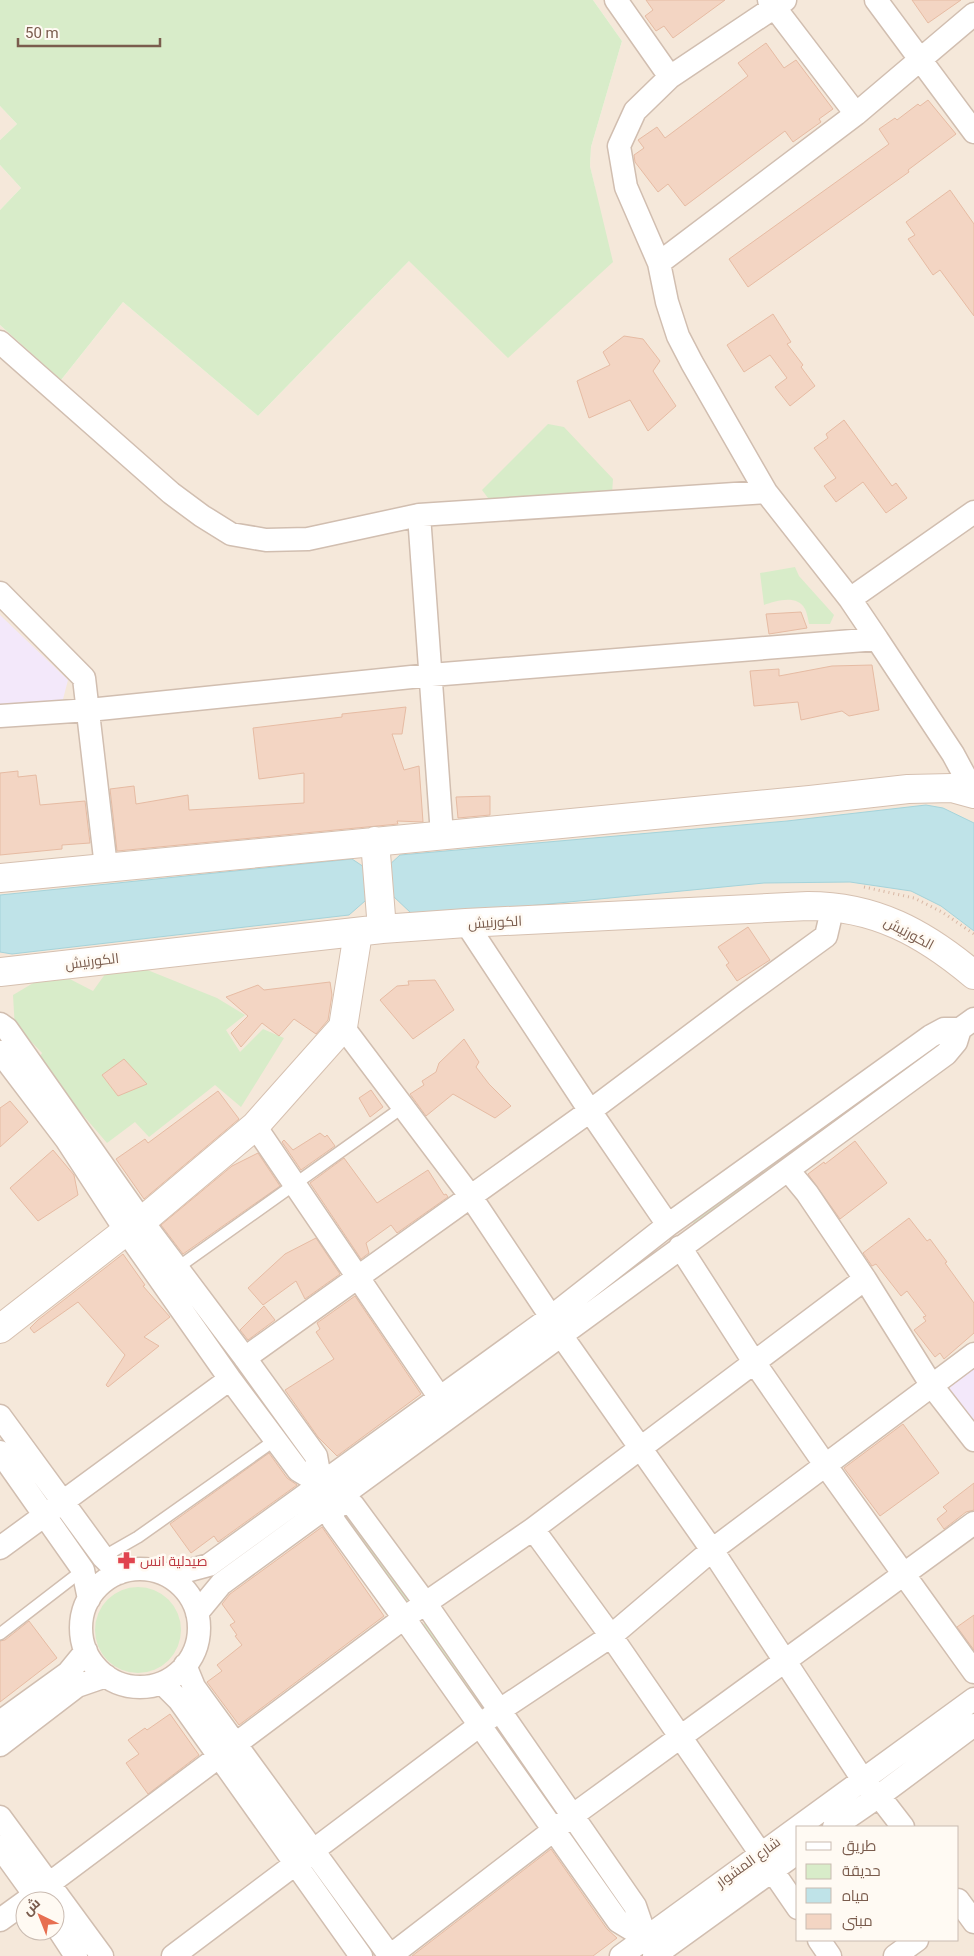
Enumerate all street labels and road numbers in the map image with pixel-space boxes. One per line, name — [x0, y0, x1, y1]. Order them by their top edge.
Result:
street label: الكورنيش — [468, 913, 522, 931]
street label: الكورنيش — [881, 913, 937, 953]
street label: الكورنيش — [64, 950, 120, 972]
street label: شارع المشوار — [712, 1833, 784, 1892]

